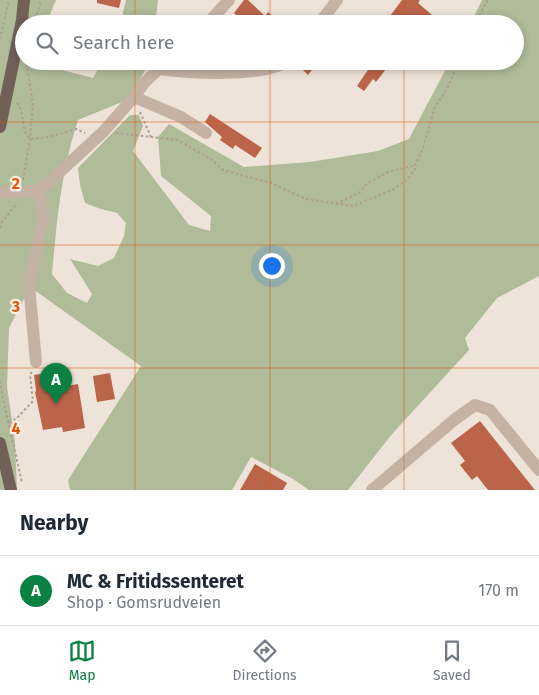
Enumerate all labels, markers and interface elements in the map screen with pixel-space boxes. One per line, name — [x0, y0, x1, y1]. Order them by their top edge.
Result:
search box — [15, 15, 524, 70]
icon: search — [33, 29, 61, 57]
text: Search here — [73, 31, 174, 54]
text: 2 — [12, 174, 20, 193]
your location — [259, 253, 285, 279]
text: 3 — [11, 297, 20, 316]
pin: A — [40, 363, 72, 404]
text: 4 — [11, 419, 21, 438]
text: Nearby — [20, 510, 88, 536]
text: MC & Fritidssenteret — [67, 570, 244, 593]
text: A — [31, 581, 41, 600]
text: 170 m — [478, 581, 519, 600]
text: Shop · Gomsrudveien — [67, 593, 221, 612]
tab: Map — [68, 637, 96, 684]
tab: Directions — [232, 637, 297, 684]
tab: Saved — [433, 637, 471, 684]

